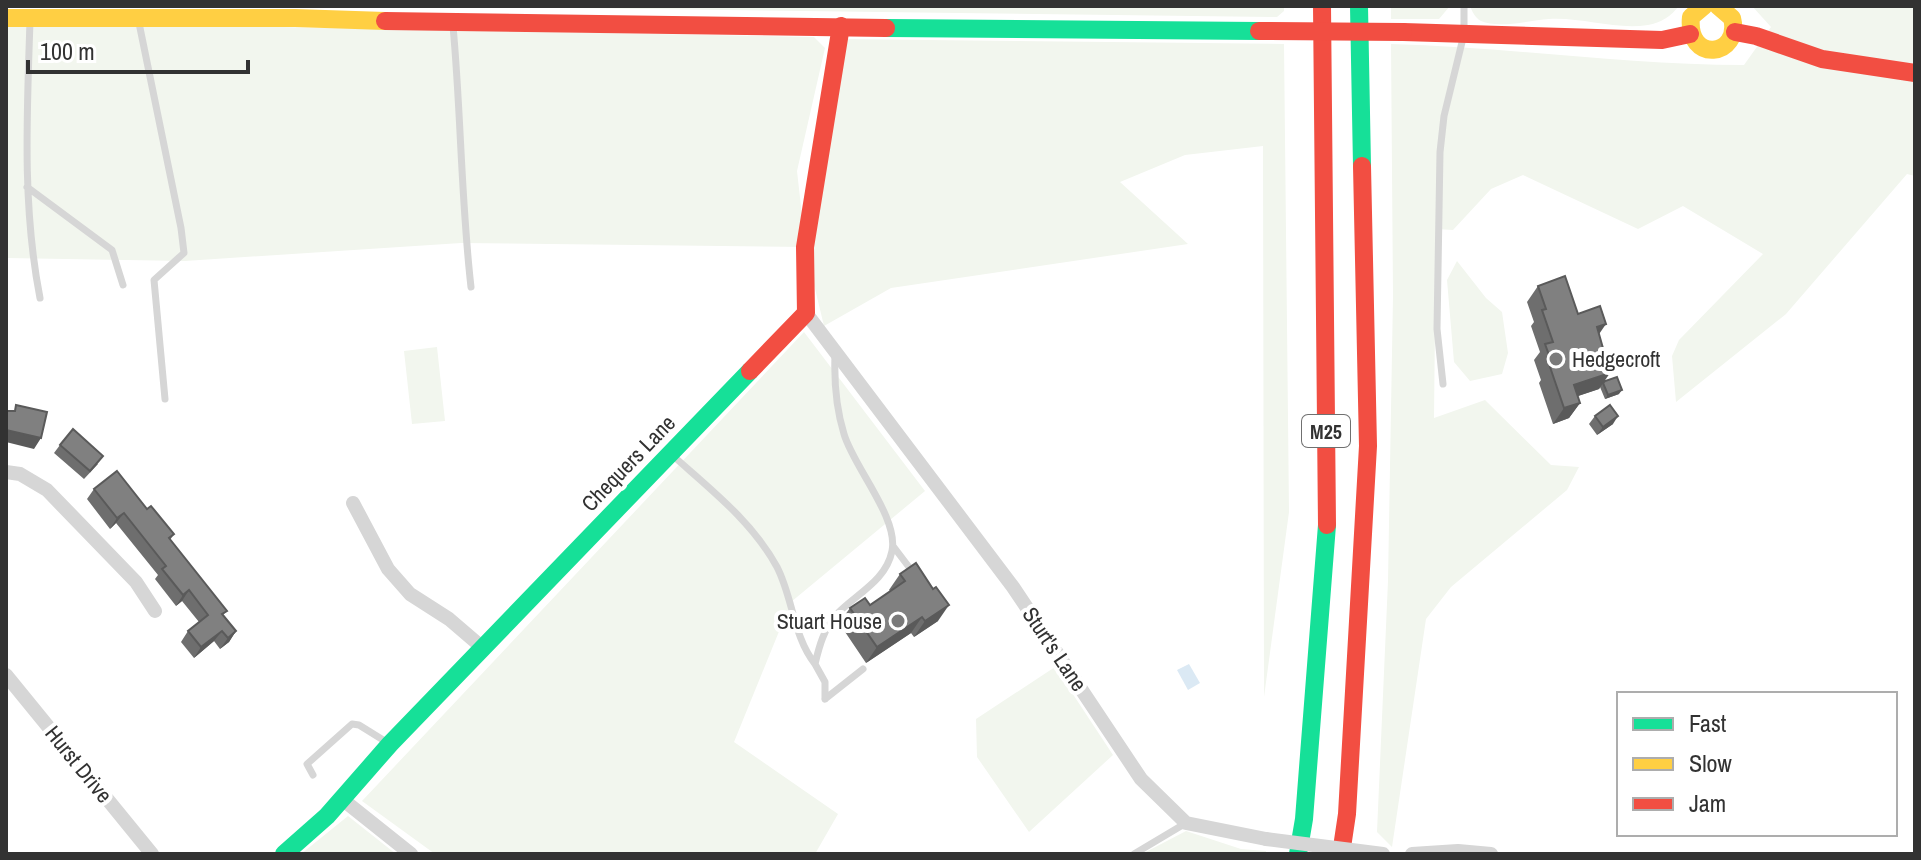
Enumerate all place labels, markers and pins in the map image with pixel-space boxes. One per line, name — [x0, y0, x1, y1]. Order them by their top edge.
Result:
place label: Hedgecroft — [1572, 344, 1660, 374]
marker: Hedgecroft — [1547, 350, 1565, 368]
place label: Stuart House — [777, 606, 882, 636]
marker: Stuart House — [889, 612, 907, 630]

